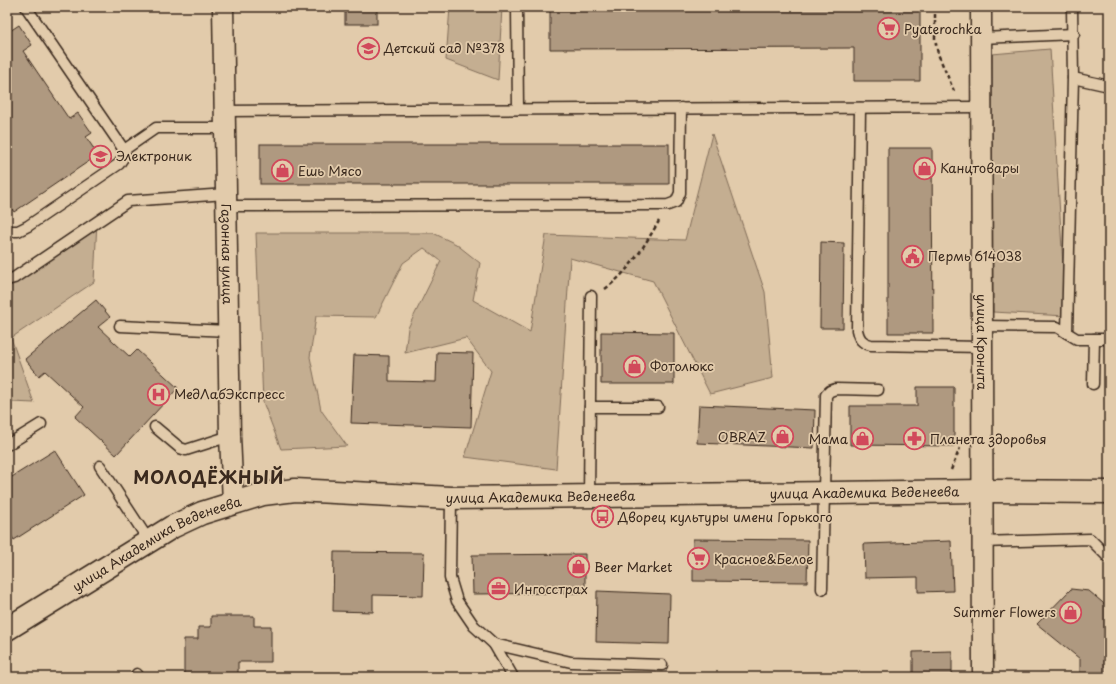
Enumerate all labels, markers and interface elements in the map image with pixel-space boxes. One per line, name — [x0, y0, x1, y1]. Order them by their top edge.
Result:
supermarket icon: Pyaterochka — [875, 16, 901, 42]
place label: Pyaterochka — [904, 19, 982, 38]
school or university icon: Детский сад №378 — [356, 35, 382, 61]
place label: Детский сад №378 — [383, 38, 505, 57]
school or university icon: Электроник — [88, 143, 114, 169]
place label: Электроник — [116, 146, 192, 165]
shop icon: Канцтовары — [912, 155, 938, 181]
shop icon: Ешь Мясо — [269, 158, 295, 184]
place label: Канцтовары — [940, 158, 1019, 177]
place label: Ешь Мясо — [298, 161, 362, 180]
street label: Газонная улица — [217, 203, 238, 305]
public building icon: Пермь 614038 — [900, 243, 926, 269]
place label: Пермь 614038 — [928, 246, 1022, 265]
street label: улица Кронита — [973, 294, 992, 391]
shop icon: Фотолюкс — [621, 353, 647, 379]
place label: Фотолюкс — [650, 356, 714, 375]
hospital icon: МедЛабЭкспресс — [146, 381, 172, 407]
place label: МедЛабЭкспресс — [174, 384, 285, 403]
shop icon: OBRAZ — [769, 424, 795, 450]
shop icon: Мама — [850, 426, 876, 452]
pharmacy icon: Планета здоровья — [901, 426, 927, 452]
place label: OBRAZ — [718, 427, 766, 446]
place label: Мама — [809, 429, 849, 448]
place label: Планета здоровья — [930, 429, 1047, 448]
district label: МОЛОДЁЖНЫЙ — [133, 464, 285, 490]
street label: улица Академика Веденеева — [770, 481, 960, 503]
street label: улица Академика Веденеева — [445, 486, 636, 507]
street label: улица Академика Веденеева — [68, 491, 244, 596]
bus stop icon: Дворец культуры имени Горького — [590, 504, 616, 530]
place label: Дворец культуры имени Горького — [617, 507, 833, 526]
supermarket icon: Красное&Белое — [686, 546, 712, 572]
place label: Красное&Белое — [714, 549, 814, 568]
shop icon: Beer Market — [565, 554, 591, 580]
place label: Beer Market — [594, 557, 672, 576]
office icon: Ингосстрах — [485, 576, 511, 602]
place label: Ингосстрах — [514, 579, 588, 598]
shop icon: Summer Flowers — [1058, 599, 1084, 625]
place label: Summer Flowers — [953, 602, 1056, 621]

